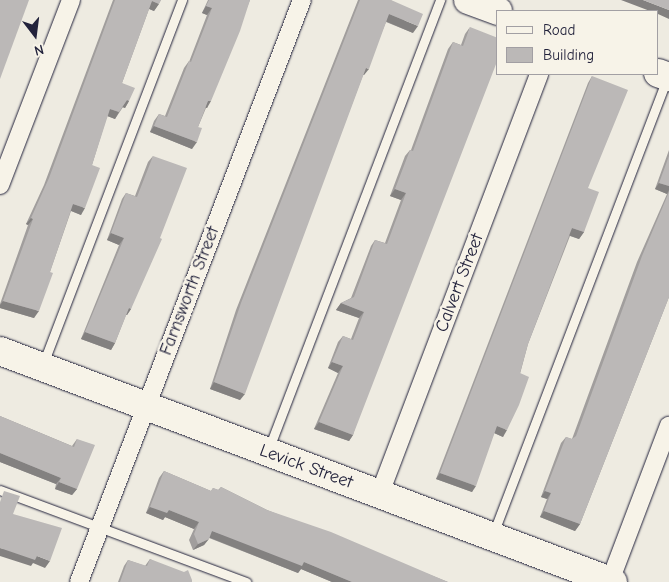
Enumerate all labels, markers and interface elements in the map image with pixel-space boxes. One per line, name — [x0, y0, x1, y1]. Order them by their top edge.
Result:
north arrow — [10, 10, 60, 60]
legend — [497, 10, 659, 75]
text: Road — [543, 21, 575, 39]
text: N — [32, 41, 46, 59]
text: Building — [543, 46, 594, 64]
street label: Farnsworth Street — [156, 224, 224, 358]
street label: Calvert Street — [431, 231, 489, 335]
street label: Levick Street — [256, 440, 356, 494]

